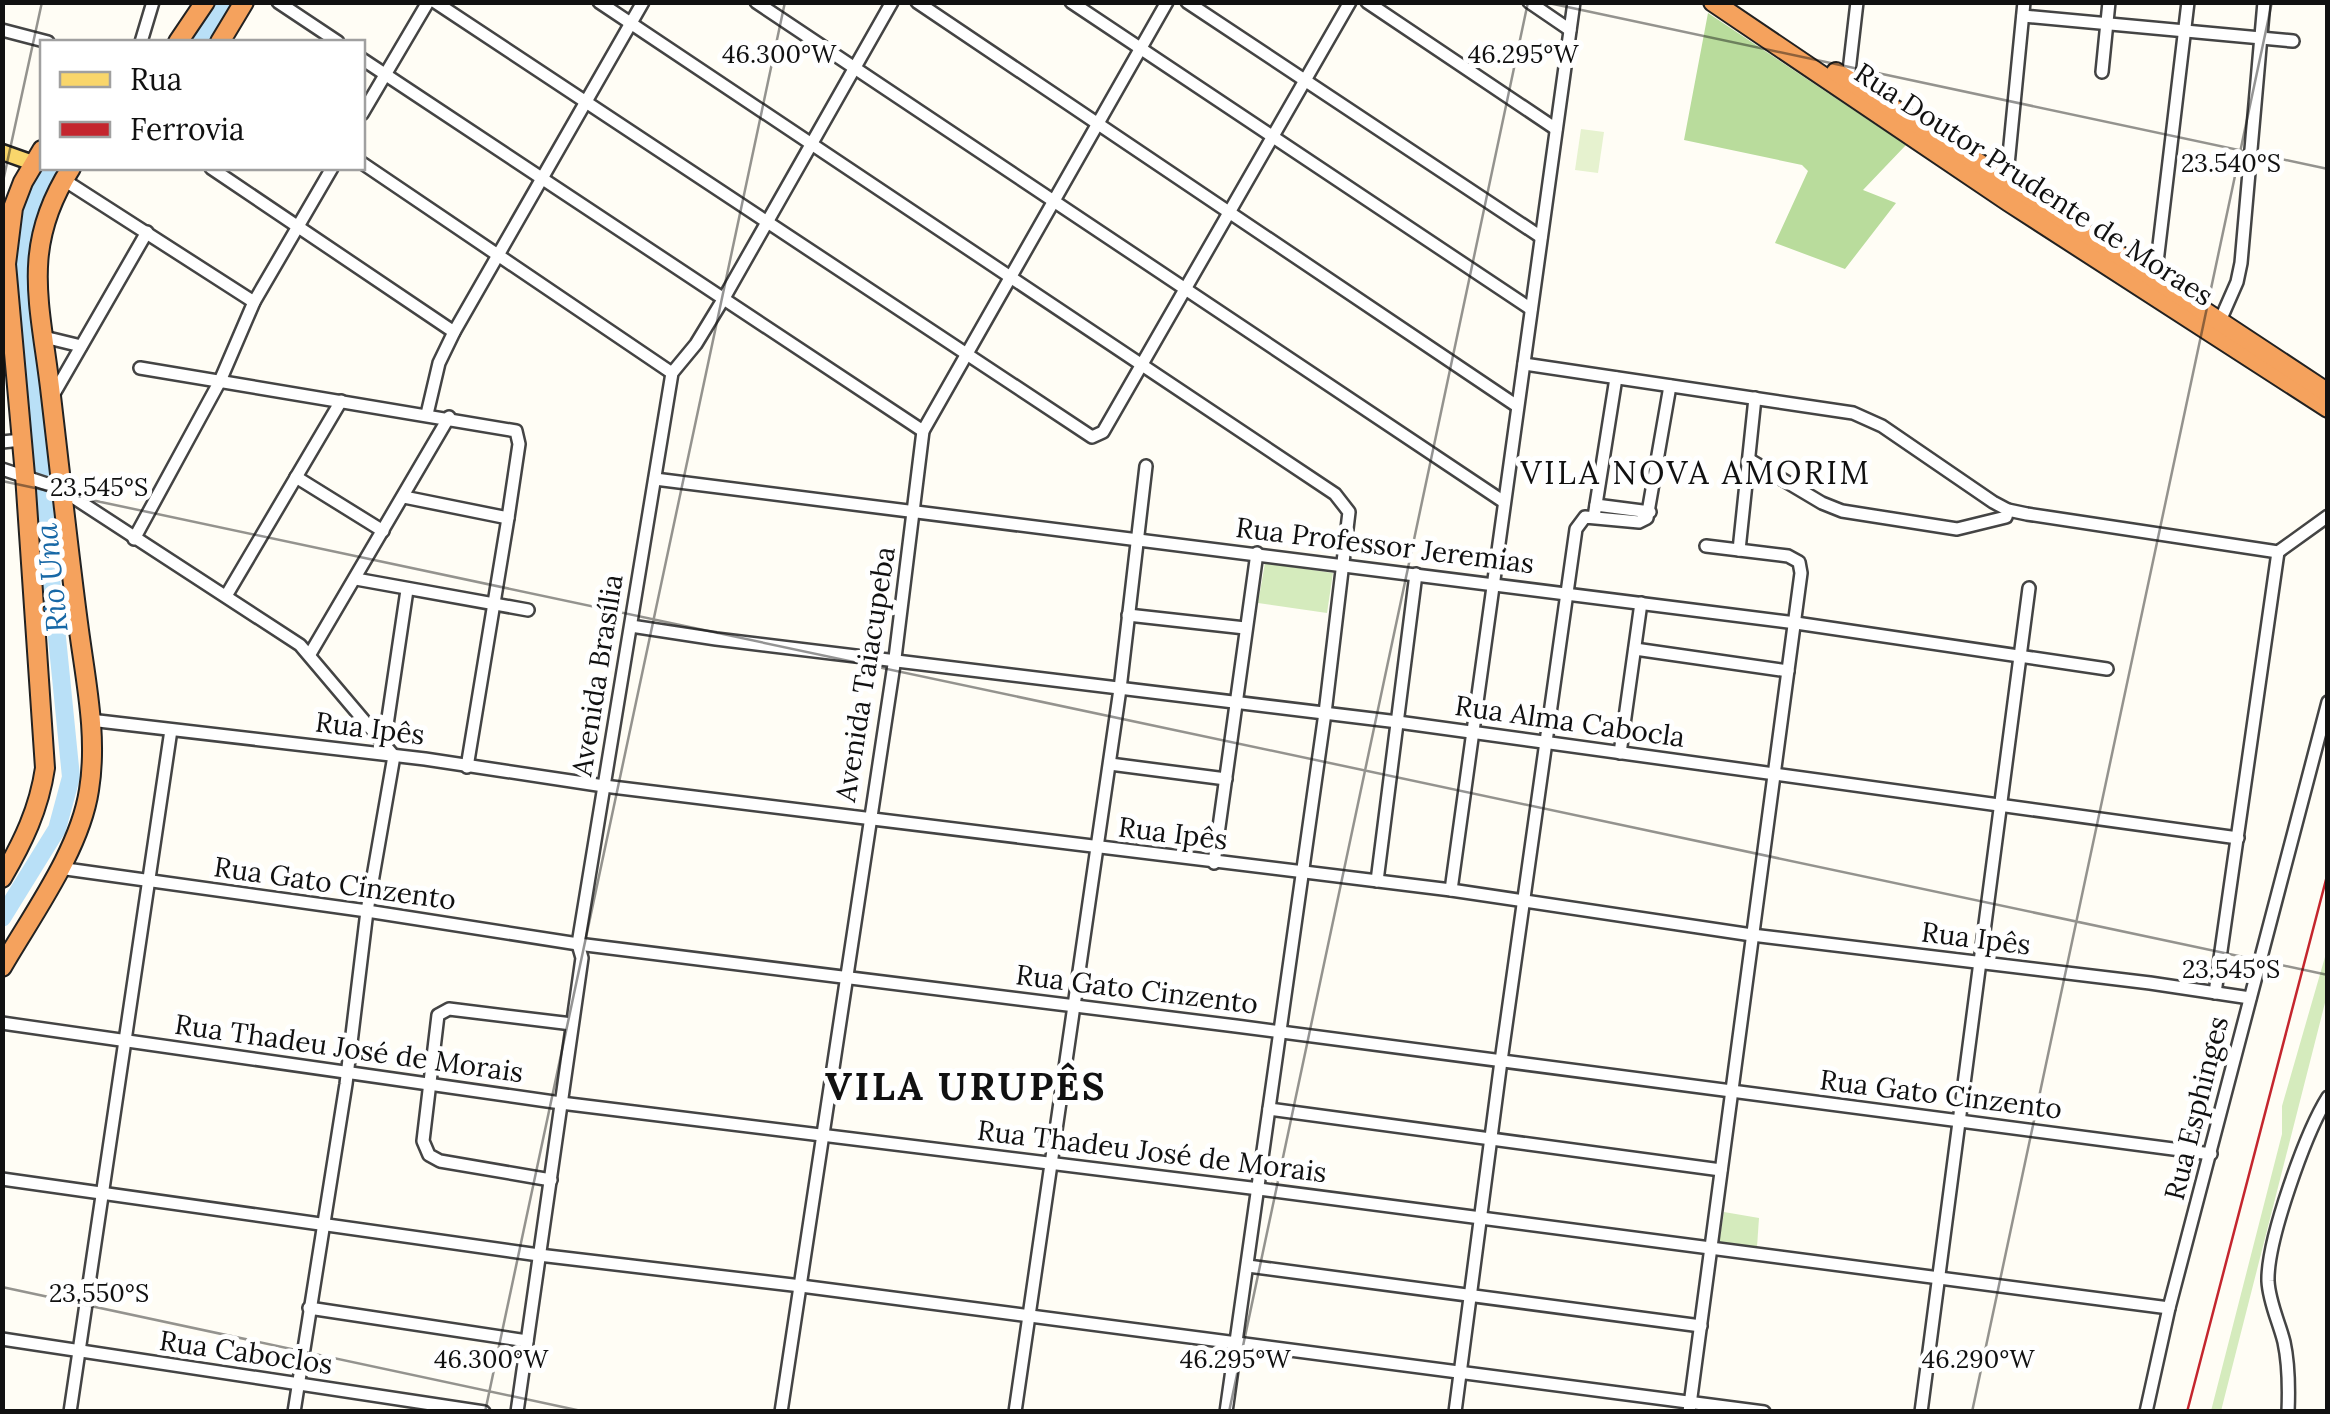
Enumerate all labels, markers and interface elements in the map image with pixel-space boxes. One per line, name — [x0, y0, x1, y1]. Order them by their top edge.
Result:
text: 46.300°W — [722, 38, 837, 70]
text: 46.295°W — [1468, 38, 1579, 70]
legend — [40, 40, 365, 170]
street label: Rua Doutor Prudente de Moraes — [1848, 54, 2220, 314]
text: Rua — [130, 60, 182, 98]
text: Ferrovia — [130, 110, 244, 148]
text: 23.540°S — [2181, 147, 2281, 179]
district label: VILA NOVA AMORIM — [1520, 452, 1871, 493]
text: 23.545°S — [50, 471, 148, 503]
street label: Rua Professor Jeremias — [1234, 509, 1536, 581]
water label: Rio Una — [26, 521, 76, 634]
street label: Avenida Taiacupeba — [827, 544, 903, 805]
street label: Avenida Brasília — [563, 571, 631, 780]
street label: Rua Alma Cabocla — [1453, 687, 1687, 755]
street label: Rua Ipês — [313, 703, 427, 753]
street label: Rua Ipês — [1116, 808, 1230, 858]
street label: Rua Gato Cinzento — [212, 848, 458, 918]
street label: Rua Ipês — [1919, 913, 2033, 963]
text: 23.545°S — [2182, 953, 2280, 985]
street label: Rua Gato Cinzento — [1014, 956, 1260, 1022]
street label: Rua Thadeu José de Morais — [172, 1006, 526, 1090]
street label: Rua Esphinges — [2156, 1012, 2236, 1204]
street label: Rua Gato Cinzento — [1818, 1061, 2064, 1127]
district label: VILA URUPÊS — [825, 1062, 1107, 1110]
street label: Rua Thadeu José de Morais — [975, 1112, 1329, 1190]
text: 23.550°S — [49, 1277, 149, 1309]
street label: Rua Caboclos — [157, 1322, 335, 1382]
text: 46.300°W — [434, 1343, 549, 1375]
text: 46.295°W — [1180, 1343, 1291, 1375]
text: 46.290°W — [1922, 1343, 2035, 1375]

